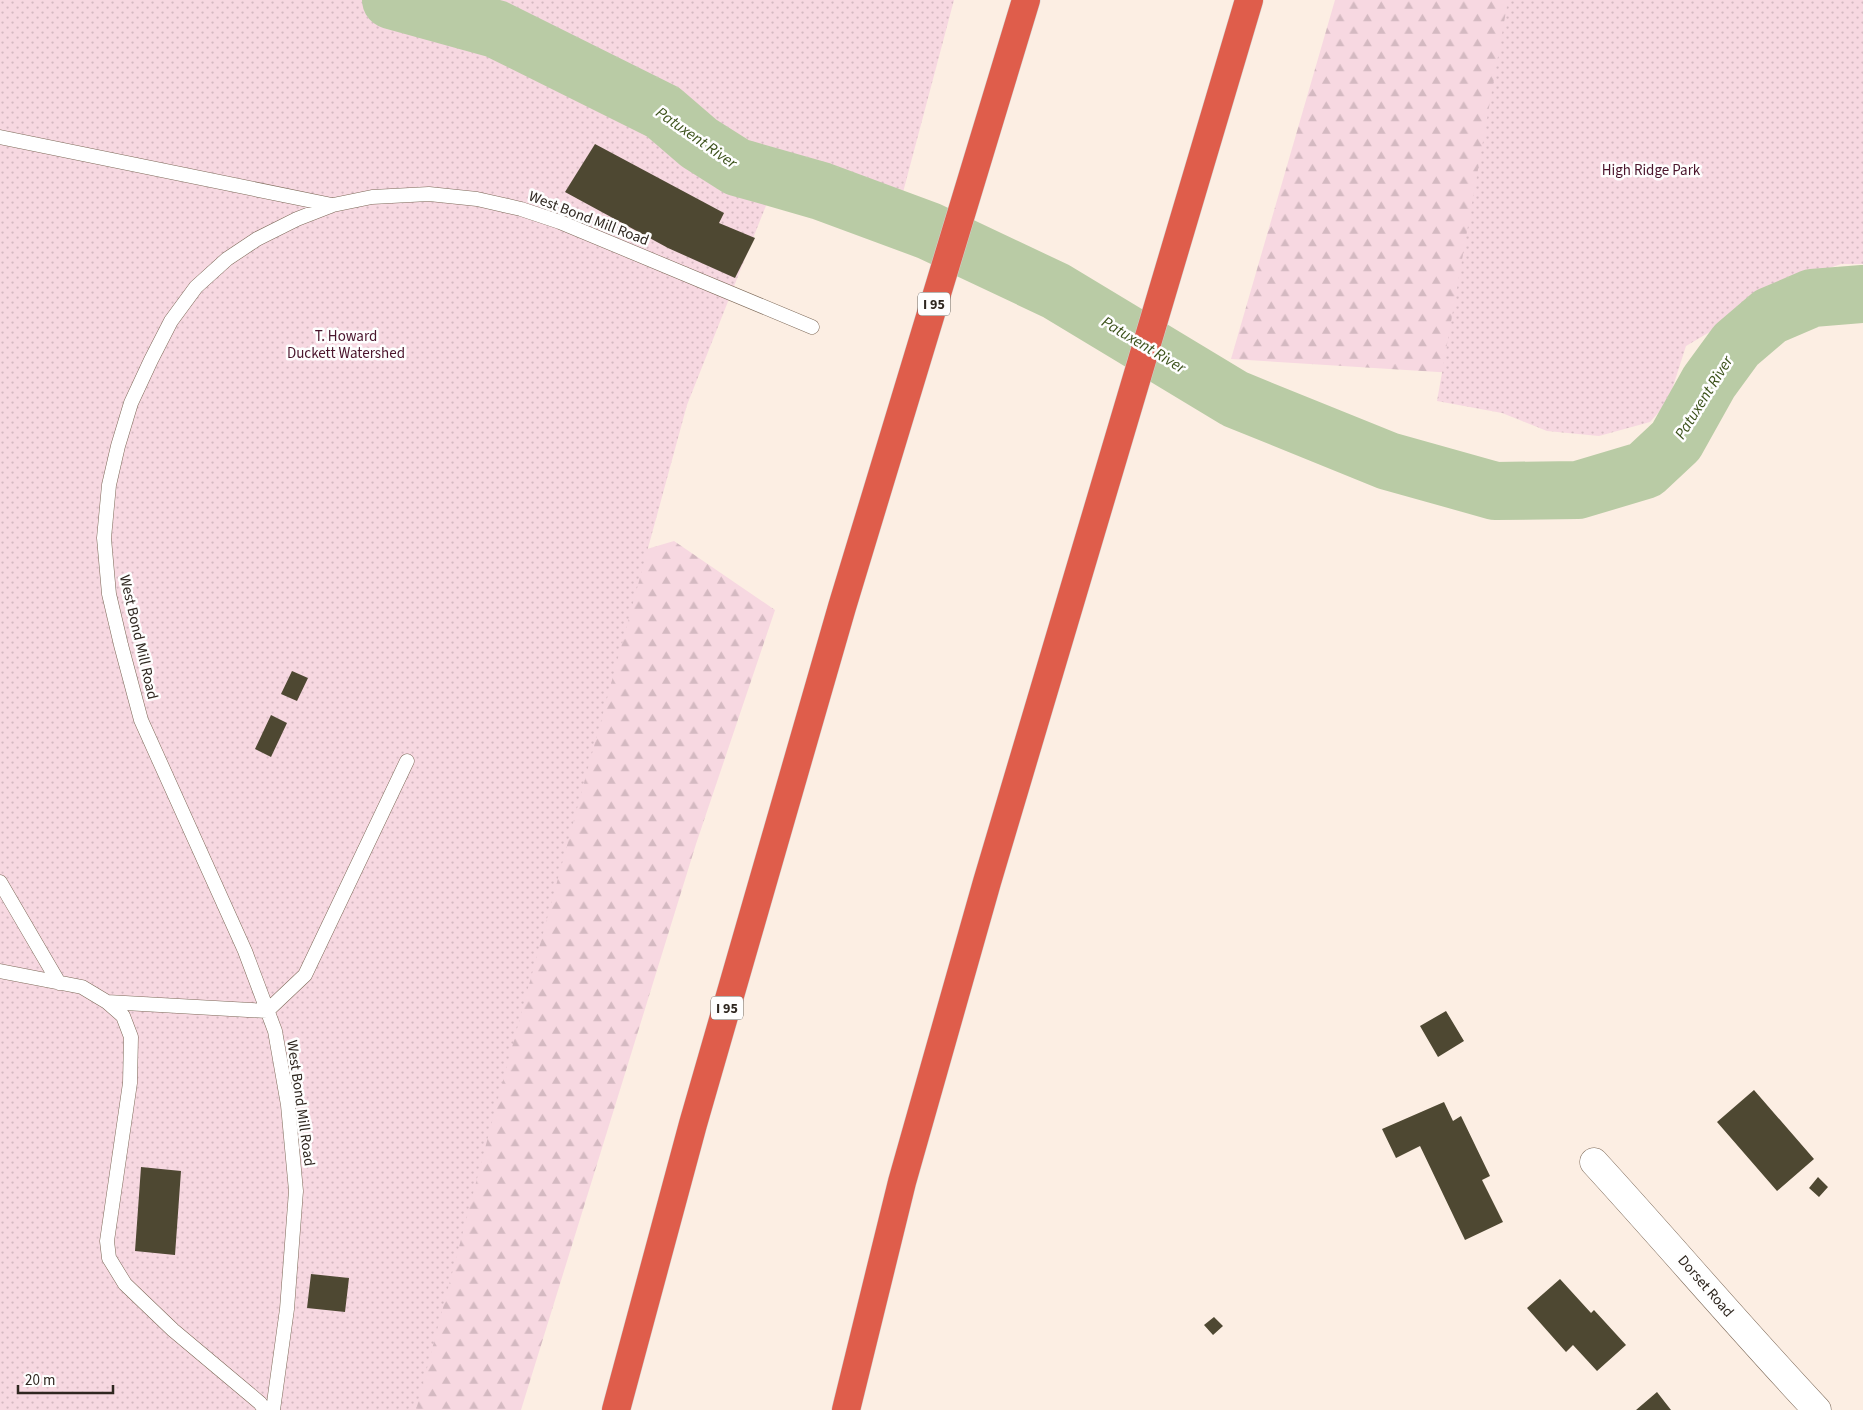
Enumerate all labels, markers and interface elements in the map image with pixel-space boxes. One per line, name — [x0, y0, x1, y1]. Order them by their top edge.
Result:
water label: Patuxent River — [651, 102, 743, 175]
park label: High Ridge Park — [1602, 160, 1701, 181]
street label: West Bond Mill Road — [526, 186, 652, 251]
road number: I 95 — [918, 292, 950, 316]
water label: Patuxent River — [1097, 311, 1191, 379]
park label: T. Howard Duckett Watershed — [287, 326, 405, 364]
water label: Patuxent River — [1669, 350, 1739, 443]
street label: West Bond Mill Road — [114, 573, 163, 701]
road number: I 95 — [711, 996, 743, 1020]
street label: West Bond Mill Road — [281, 1039, 320, 1168]
street label: Dorset Road — [1673, 1251, 1739, 1322]
scale bar — [18, 1362, 112, 1394]
text: 20 m — [25, 1370, 55, 1391]

